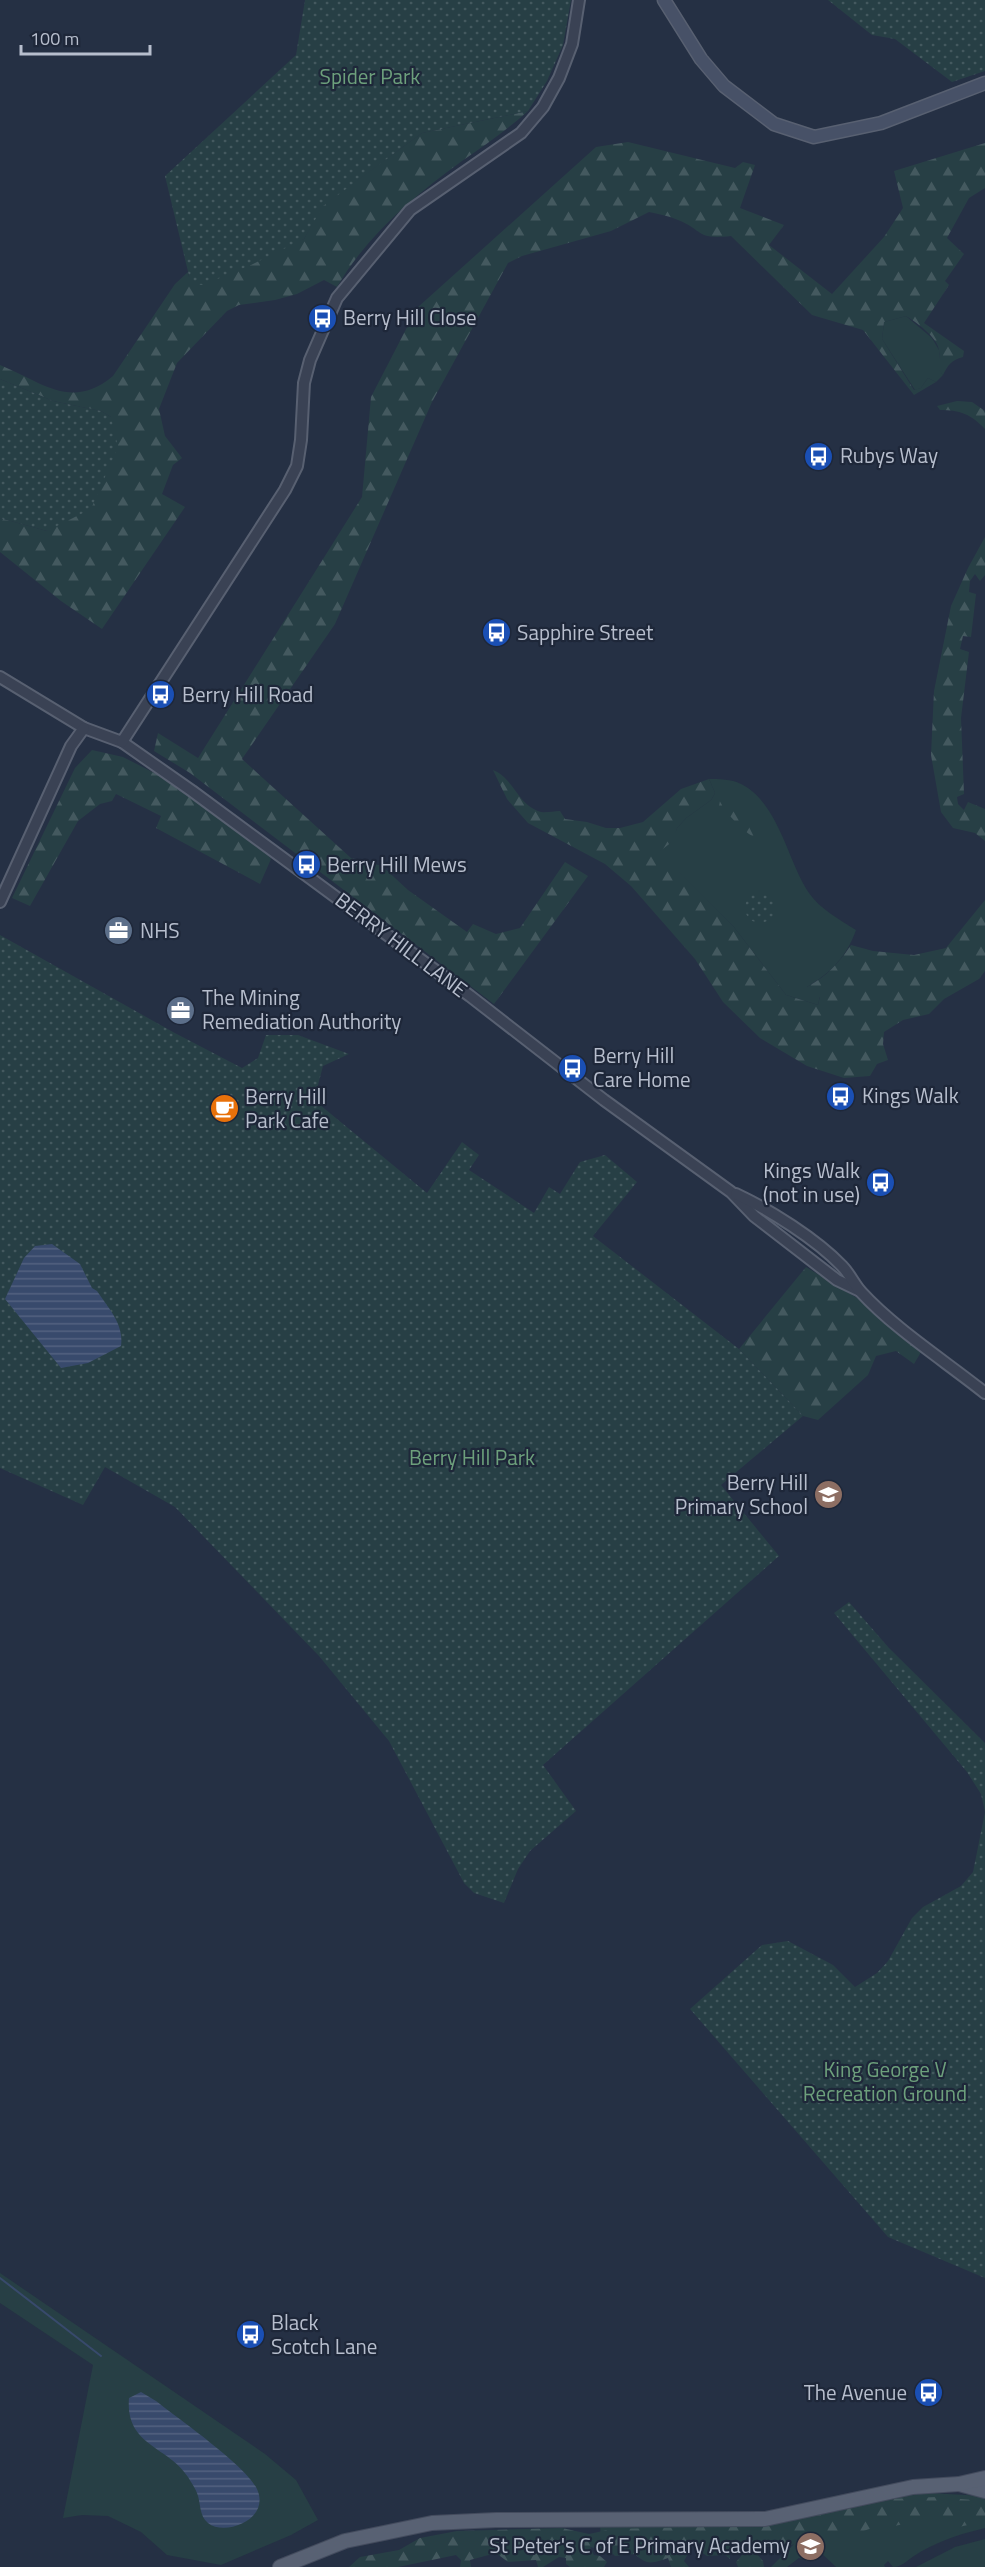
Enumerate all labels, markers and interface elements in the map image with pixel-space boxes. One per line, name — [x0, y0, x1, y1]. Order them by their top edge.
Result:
scale bar — [21, 18, 150, 56]
text: 100 m — [30, 25, 79, 52]
park label: Spider Park — [320, 60, 420, 92]
place label: Berry Hill Close — [343, 301, 477, 333]
bus stop icon: Berry Hill Close — [306, 302, 338, 334]
place label: Rubys Way — [840, 439, 938, 471]
bus stop icon: Rubys Way — [803, 440, 835, 472]
place label: Sapphire Street — [517, 616, 654, 648]
bus stop icon: Sapphire Street — [480, 617, 512, 649]
place label: Berry Hill Road — [182, 678, 313, 710]
bus stop icon: Berry Hill Road — [145, 679, 177, 711]
place label: Berry Hill Mews — [327, 848, 467, 880]
bus stop icon: Berry Hill Mews — [290, 849, 322, 881]
street label: BERRY HILL LANE — [329, 884, 474, 1005]
place label: NHS — [140, 914, 180, 946]
office icon: NHS — [103, 915, 135, 947]
place label: The Mining Remediation Authority — [202, 981, 401, 1037]
office icon: The Mining Remediation Authority — [165, 994, 197, 1026]
place label: Berry Hill Care Home — [593, 1039, 691, 1095]
bus stop icon: Berry Hill Care Home — [556, 1052, 588, 1084]
place label: Kings Walk — [862, 1079, 959, 1111]
place label: Berry Hill Park Cafe — [245, 1080, 329, 1136]
bus stop icon: Kings Walk — [825, 1080, 857, 1112]
cafe icon: Berry Hill Park Cafe — [208, 1093, 240, 1125]
place label: Kings Walk (not in use) — [763, 1154, 860, 1210]
bus stop icon: Kings Walk (not in use) — [865, 1167, 897, 1199]
park label: Berry Hill Park — [409, 1441, 535, 1473]
place label: Berry Hill Primary School — [675, 1466, 808, 1522]
school or university icon: Berry Hill Primary School — [813, 1479, 845, 1511]
park label: King George V Recreation Ground — [803, 2053, 967, 2109]
place label: Black Scotch Lane — [271, 2306, 377, 2362]
bus stop icon: Black Scotch Lane — [234, 2319, 266, 2351]
place label: The Avenue — [804, 2376, 907, 2408]
bus stop icon: The Avenue — [912, 2377, 944, 2409]
place label: St Peter's C of E Primary Academy — [489, 2529, 790, 2561]
school or university icon: St Peter's C of E Primary Academy — [795, 2530, 827, 2562]

